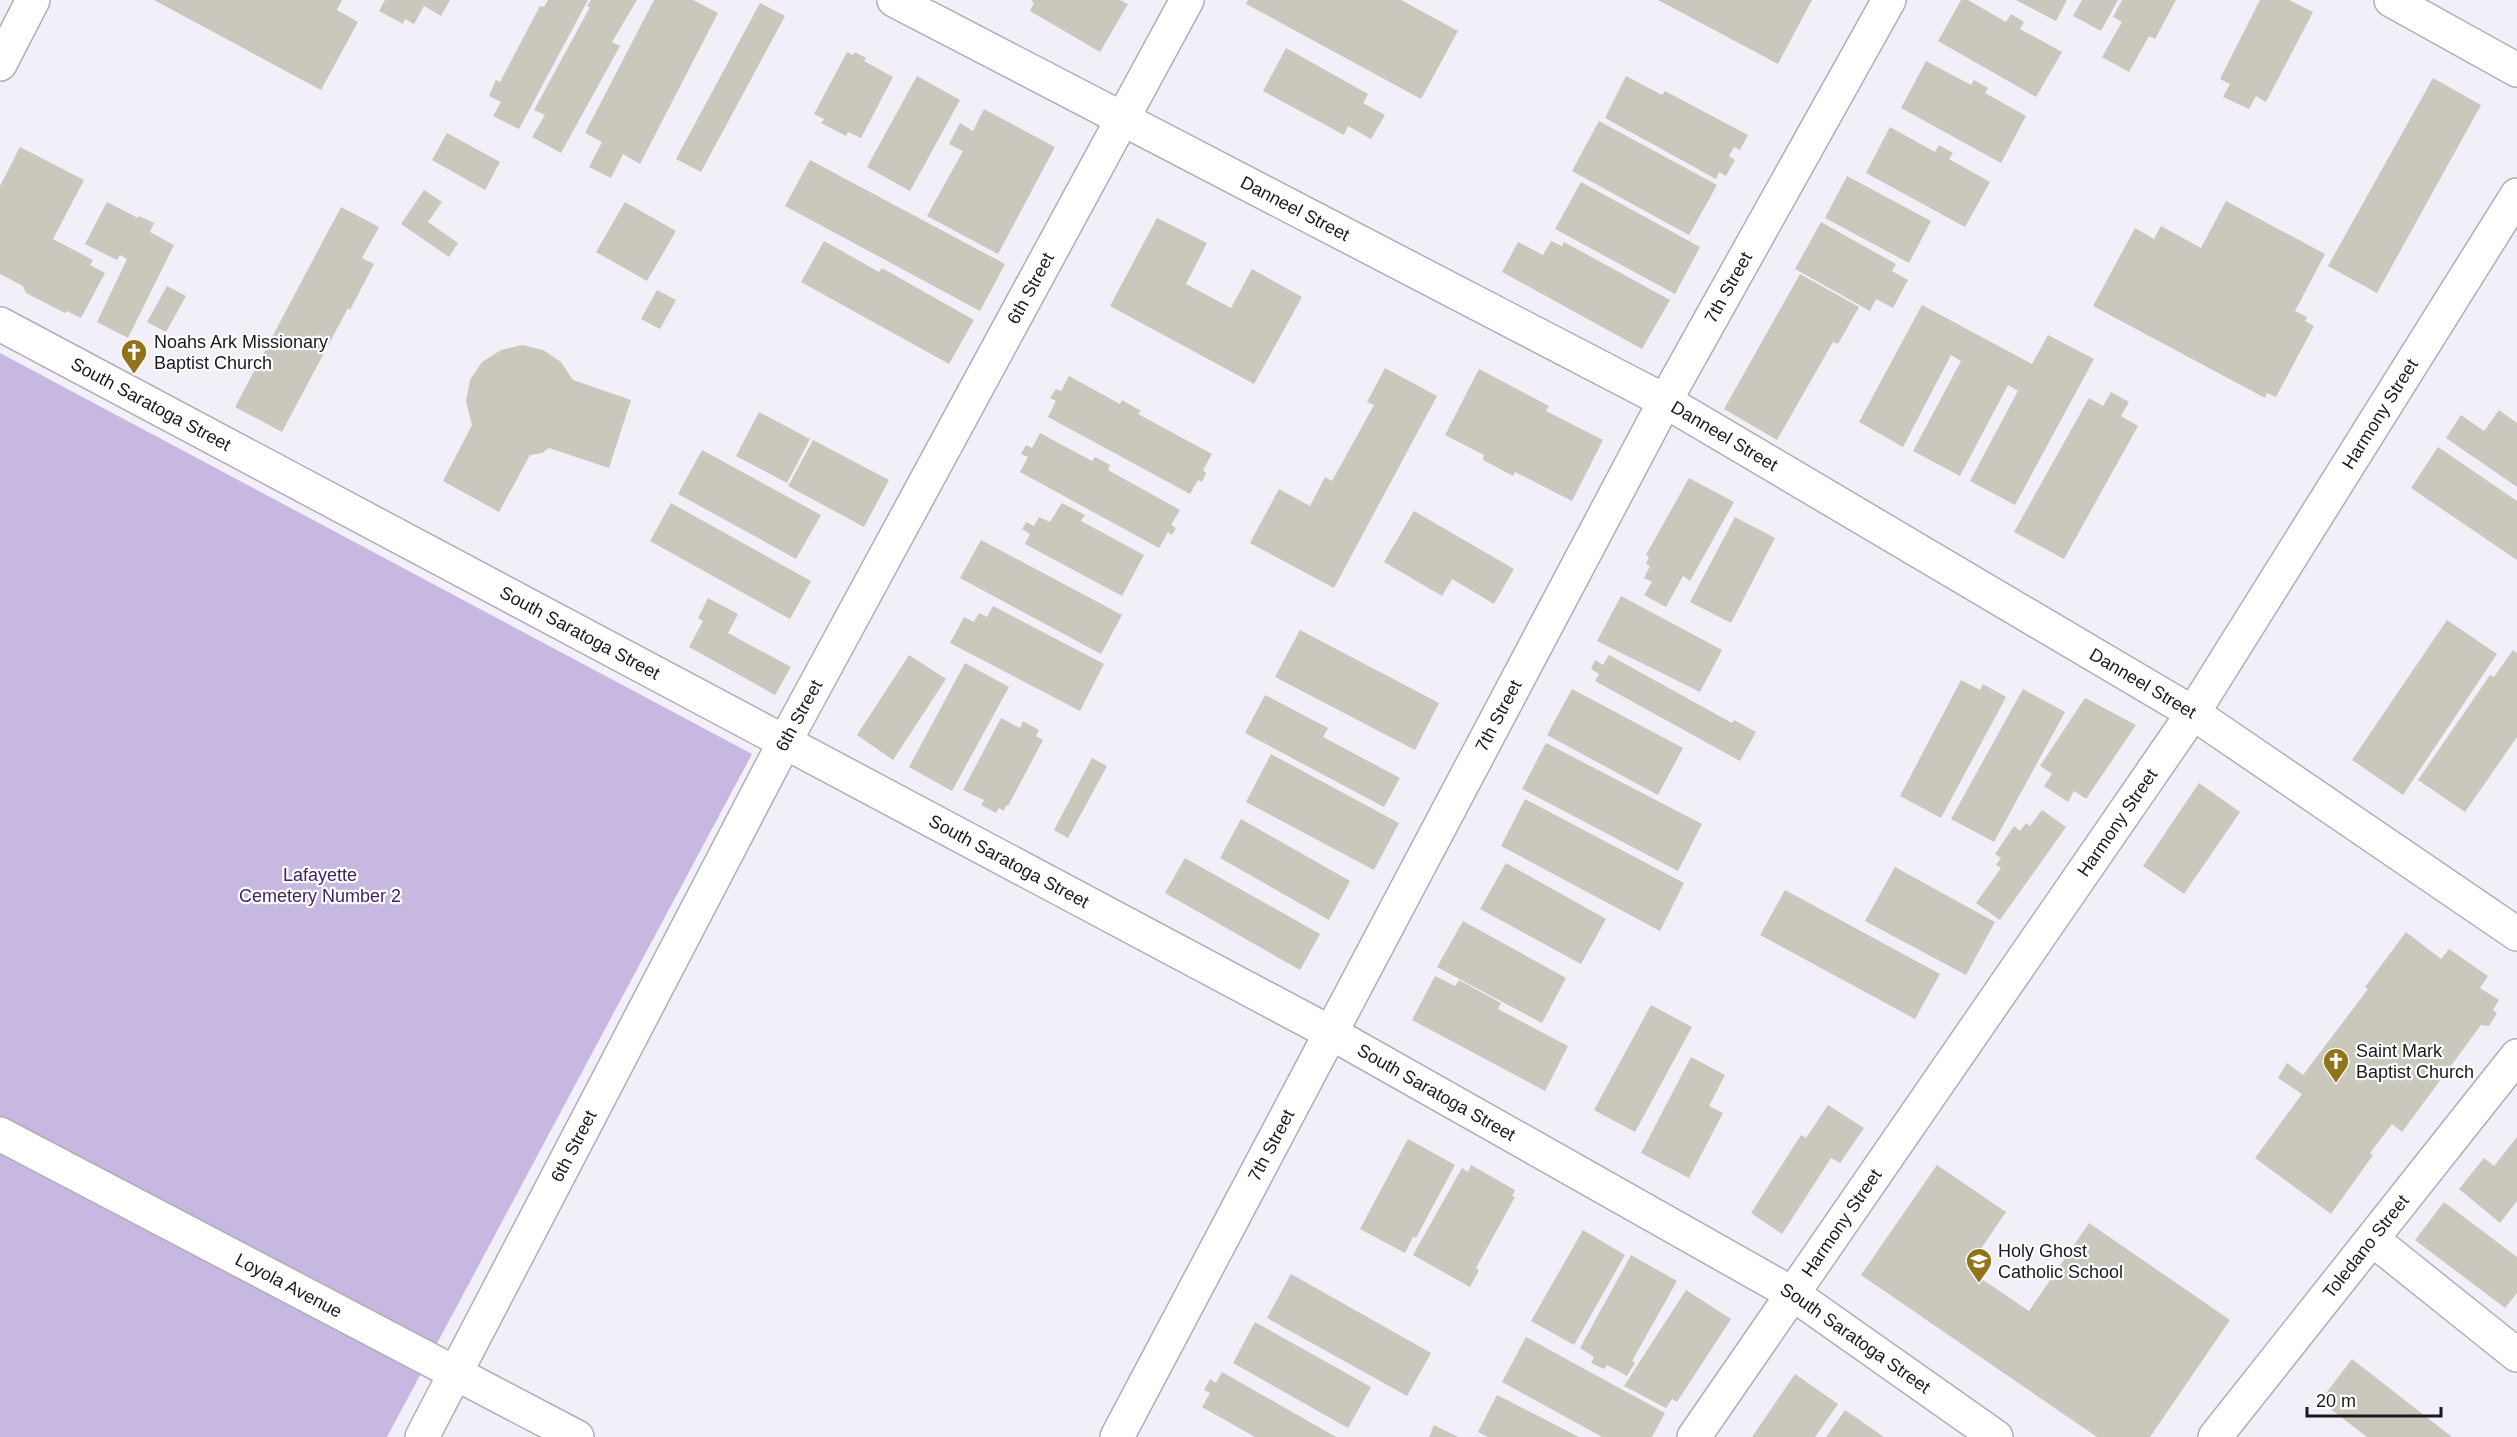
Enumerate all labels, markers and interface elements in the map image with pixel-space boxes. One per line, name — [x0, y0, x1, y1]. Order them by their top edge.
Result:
street label: Danneel Street — [1237, 172, 1353, 245]
street label: 6th Street — [1003, 249, 1058, 327]
street label: 7th Street — [1701, 249, 1756, 326]
place label: Noahs Ark Missionary Baptist Church — [154, 332, 328, 373]
church icon: Noahs Ark Missionary Baptist Church — [119, 337, 149, 375]
street label: South Saratoga Street — [68, 354, 234, 455]
street label: Harmony Street — [2338, 355, 2422, 473]
street label: Danneel Street — [1668, 397, 1781, 475]
street label: South Saratoga Street — [496, 582, 663, 684]
street label: Danneel Street — [2086, 644, 2200, 722]
street label: 6th Street — [772, 676, 826, 755]
street label: 7th Street — [1471, 676, 1526, 755]
street label: Harmony Street — [2073, 765, 2161, 880]
street label: South Saratoga Street — [925, 811, 1092, 912]
park label: Lafayette Cemetery Number 2 — [239, 865, 401, 906]
street label: South Saratoga Street — [1354, 1040, 1519, 1145]
place label: Saint Mark Baptist Church — [2356, 1041, 2474, 1082]
church icon: Saint Mark Baptist Church — [2321, 1046, 2351, 1084]
street label: 7th Street — [1244, 1106, 1298, 1185]
street label: 6th Street — [547, 1107, 601, 1185]
street label: Harmony Street — [1798, 1165, 1886, 1281]
street label: Toledano Street — [2319, 1191, 2413, 1302]
place label: Holy Ghost Catholic School — [1998, 1241, 2123, 1282]
school or university icon: Holy Ghost Catholic School — [1964, 1246, 1994, 1284]
street label: Loyola Avenue — [232, 1249, 345, 1322]
street label: South Saratoga Street — [1777, 1279, 1934, 1397]
scale bar — [2307, 1380, 2440, 1418]
text: 20 m — [2316, 1391, 2356, 1411]

